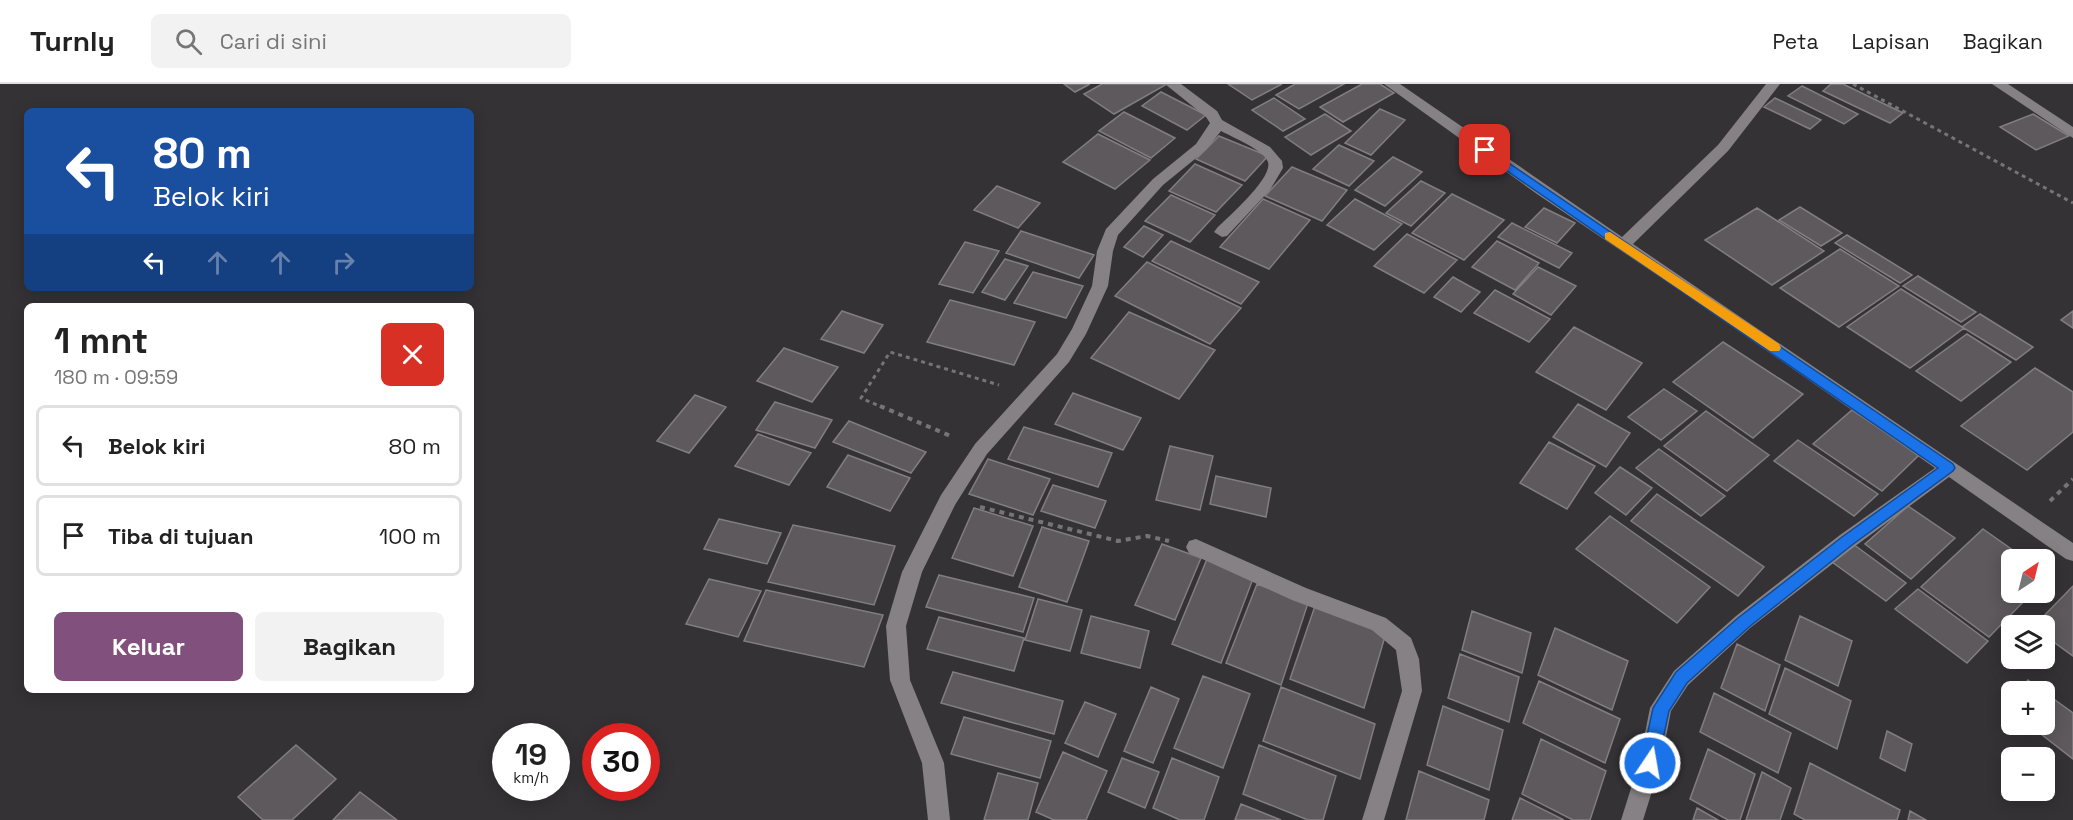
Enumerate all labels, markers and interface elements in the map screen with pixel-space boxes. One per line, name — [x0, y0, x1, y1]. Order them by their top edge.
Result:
search box — [151, 14, 571, 68]
text: Turnly — [30, 23, 115, 59]
icon: search — [172, 25, 205, 58]
text: Cari di sini — [220, 27, 327, 55]
text: Peta — [1773, 28, 1819, 55]
text: Lapisan — [1852, 28, 1930, 55]
text: Bagikan — [1963, 28, 2043, 55]
pin — [1459, 124, 1510, 175]
text: 80 m — [153, 127, 252, 180]
icon: left — [54, 132, 132, 210]
icon: arrive — [1468, 133, 1501, 166]
text: Belok kiri — [153, 179, 270, 214]
icon: left — [138, 246, 171, 279]
icon: ahead — [201, 246, 234, 279]
icon: ahead — [264, 246, 297, 279]
icon: right — [327, 246, 360, 279]
text: 1 mnt — [54, 318, 148, 364]
button: close — [381, 323, 444, 386]
text: 180 m · 09:59 — [54, 364, 178, 390]
icon: left — [57, 429, 90, 462]
text: Belok kiri — [108, 432, 205, 460]
text: 80 m — [389, 432, 441, 460]
icon: arrive — [57, 519, 90, 552]
text: Tiba di tujuan — [108, 522, 254, 550]
text: 100 m — [379, 522, 441, 550]
north arrow — [2001, 549, 2055, 603]
map controls — [2001, 549, 2055, 801]
button: Keluar — [54, 612, 243, 681]
button: Bagikan — [255, 612, 444, 681]
button: layers — [2001, 615, 2055, 669]
button: + — [2001, 681, 2055, 735]
speed limit sign: 30 — [582, 723, 660, 801]
position arrow — [1618, 731, 1682, 795]
text: 19 — [515, 735, 547, 774]
button: − — [2001, 747, 2055, 801]
text: km/h — [513, 768, 549, 787]

